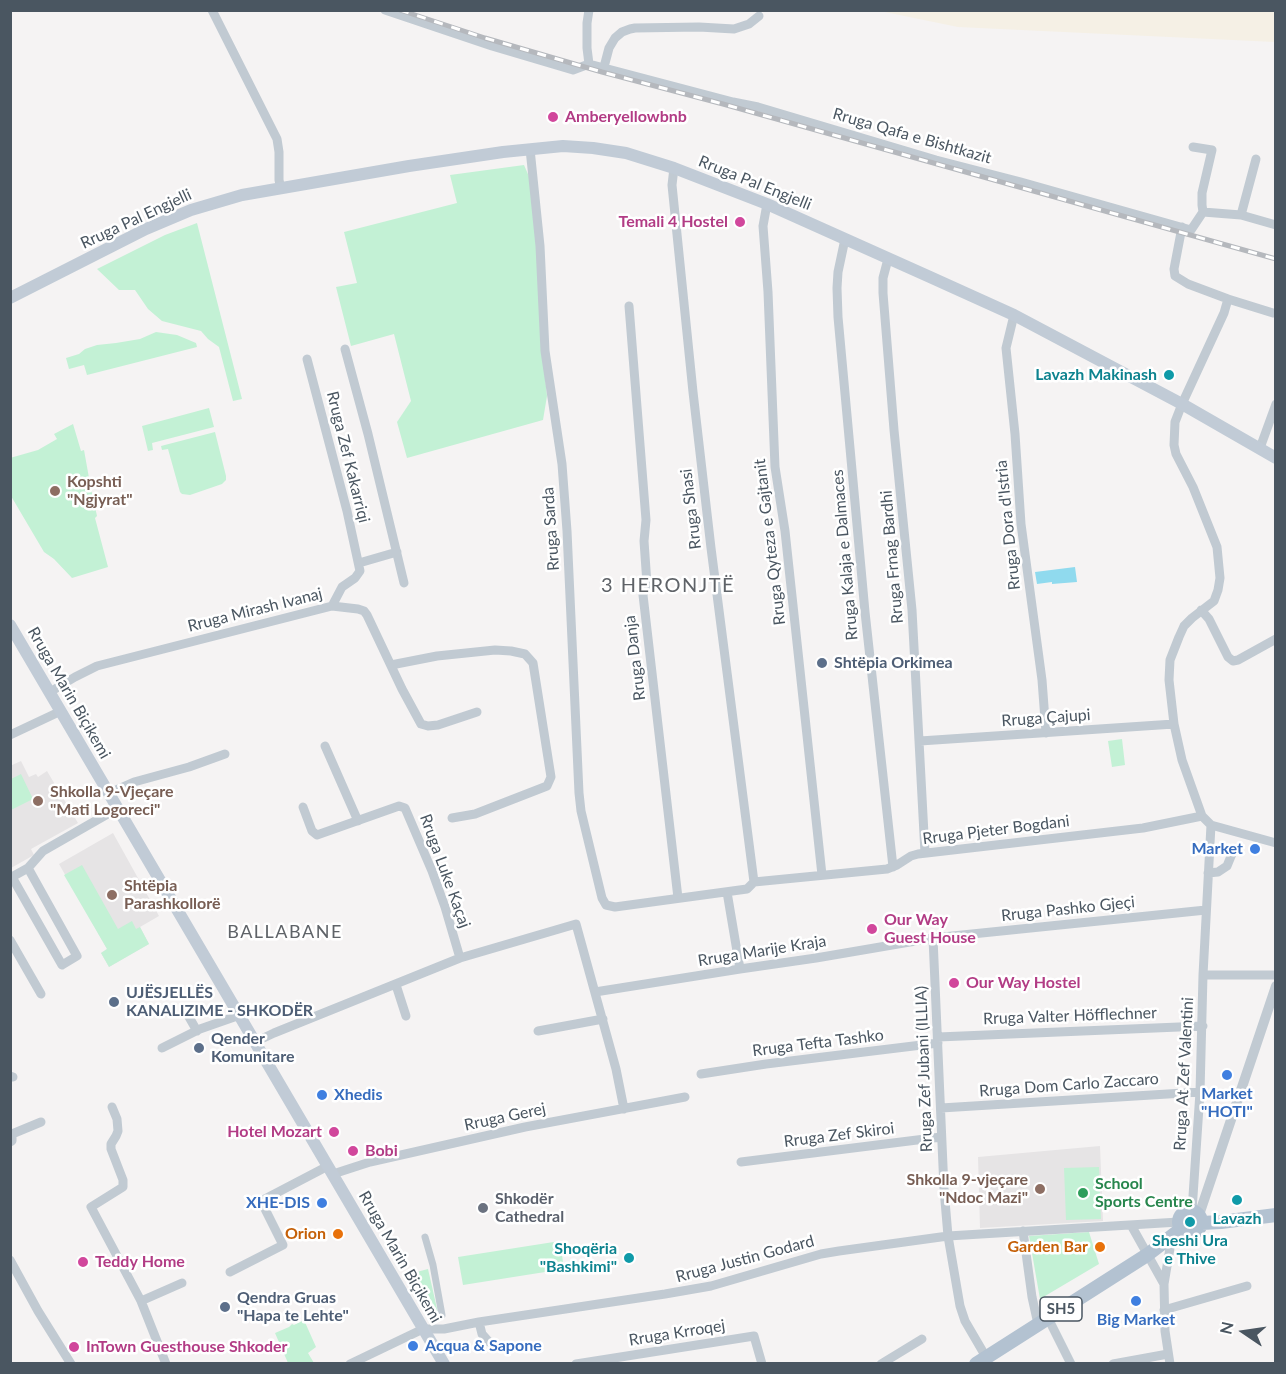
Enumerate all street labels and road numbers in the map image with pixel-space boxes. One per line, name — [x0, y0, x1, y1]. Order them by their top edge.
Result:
street label: Rruga Qafa e Bishtkazit — [831, 104, 993, 168]
street label: Rruga Pal Engjelli — [696, 152, 814, 214]
street label: Rruga Pal Engjelli — [77, 185, 195, 253]
street label: Rruga Zef Kakarriqi — [322, 389, 374, 525]
street label: Rruga Qyteza e Gajtanit — [750, 458, 790, 626]
street label: Rruga Dora d'Istria — [992, 459, 1024, 591]
street label: Rruga Shasi — [677, 468, 705, 550]
street label: Rruga Kalaja e Dalmaces — [828, 469, 862, 641]
street label: Rruga Sarda — [538, 486, 564, 572]
street label: Rruga Frnag Bardhi — [877, 489, 907, 625]
street label: Rruga Mirash Ivanaj — [186, 584, 324, 636]
street label: Rruga Danja — [620, 614, 650, 702]
street label: Rruga Marin Biçikemi — [23, 624, 115, 762]
street label: Rruga Çajupi — [1001, 705, 1091, 731]
street label: Rruga Luke Kaçaj — [415, 811, 475, 931]
street label: Rruga Pjeter Bogdani — [921, 811, 1071, 849]
street label: Rruga Pashko Gjeçi — [1000, 892, 1136, 926]
street label: Rruga Marije Kraja — [696, 931, 828, 971]
street label: Rruga Zef Jubani (ILLIA) — [912, 986, 936, 1152]
street label: Rruga At Zef Valentini — [1170, 997, 1198, 1151]
street label: Rruga Valter Höfflechner — [983, 1003, 1157, 1029]
street label: Rruga Tefta Tashko — [751, 1025, 885, 1061]
street label: Rruga Dom Carlo Zaccaro — [979, 1069, 1159, 1101]
street label: Rruga Gerej — [462, 1099, 548, 1135]
street label: Rruga Zef Skiroi — [783, 1119, 895, 1151]
street label: Rruga Marin Biçikemi — [354, 1188, 446, 1326]
street label: Rruga Justin Godard — [674, 1231, 816, 1287]
road number: SH5 — [1040, 1297, 1082, 1321]
street label: Rruga Krroqej — [627, 1316, 727, 1350]

